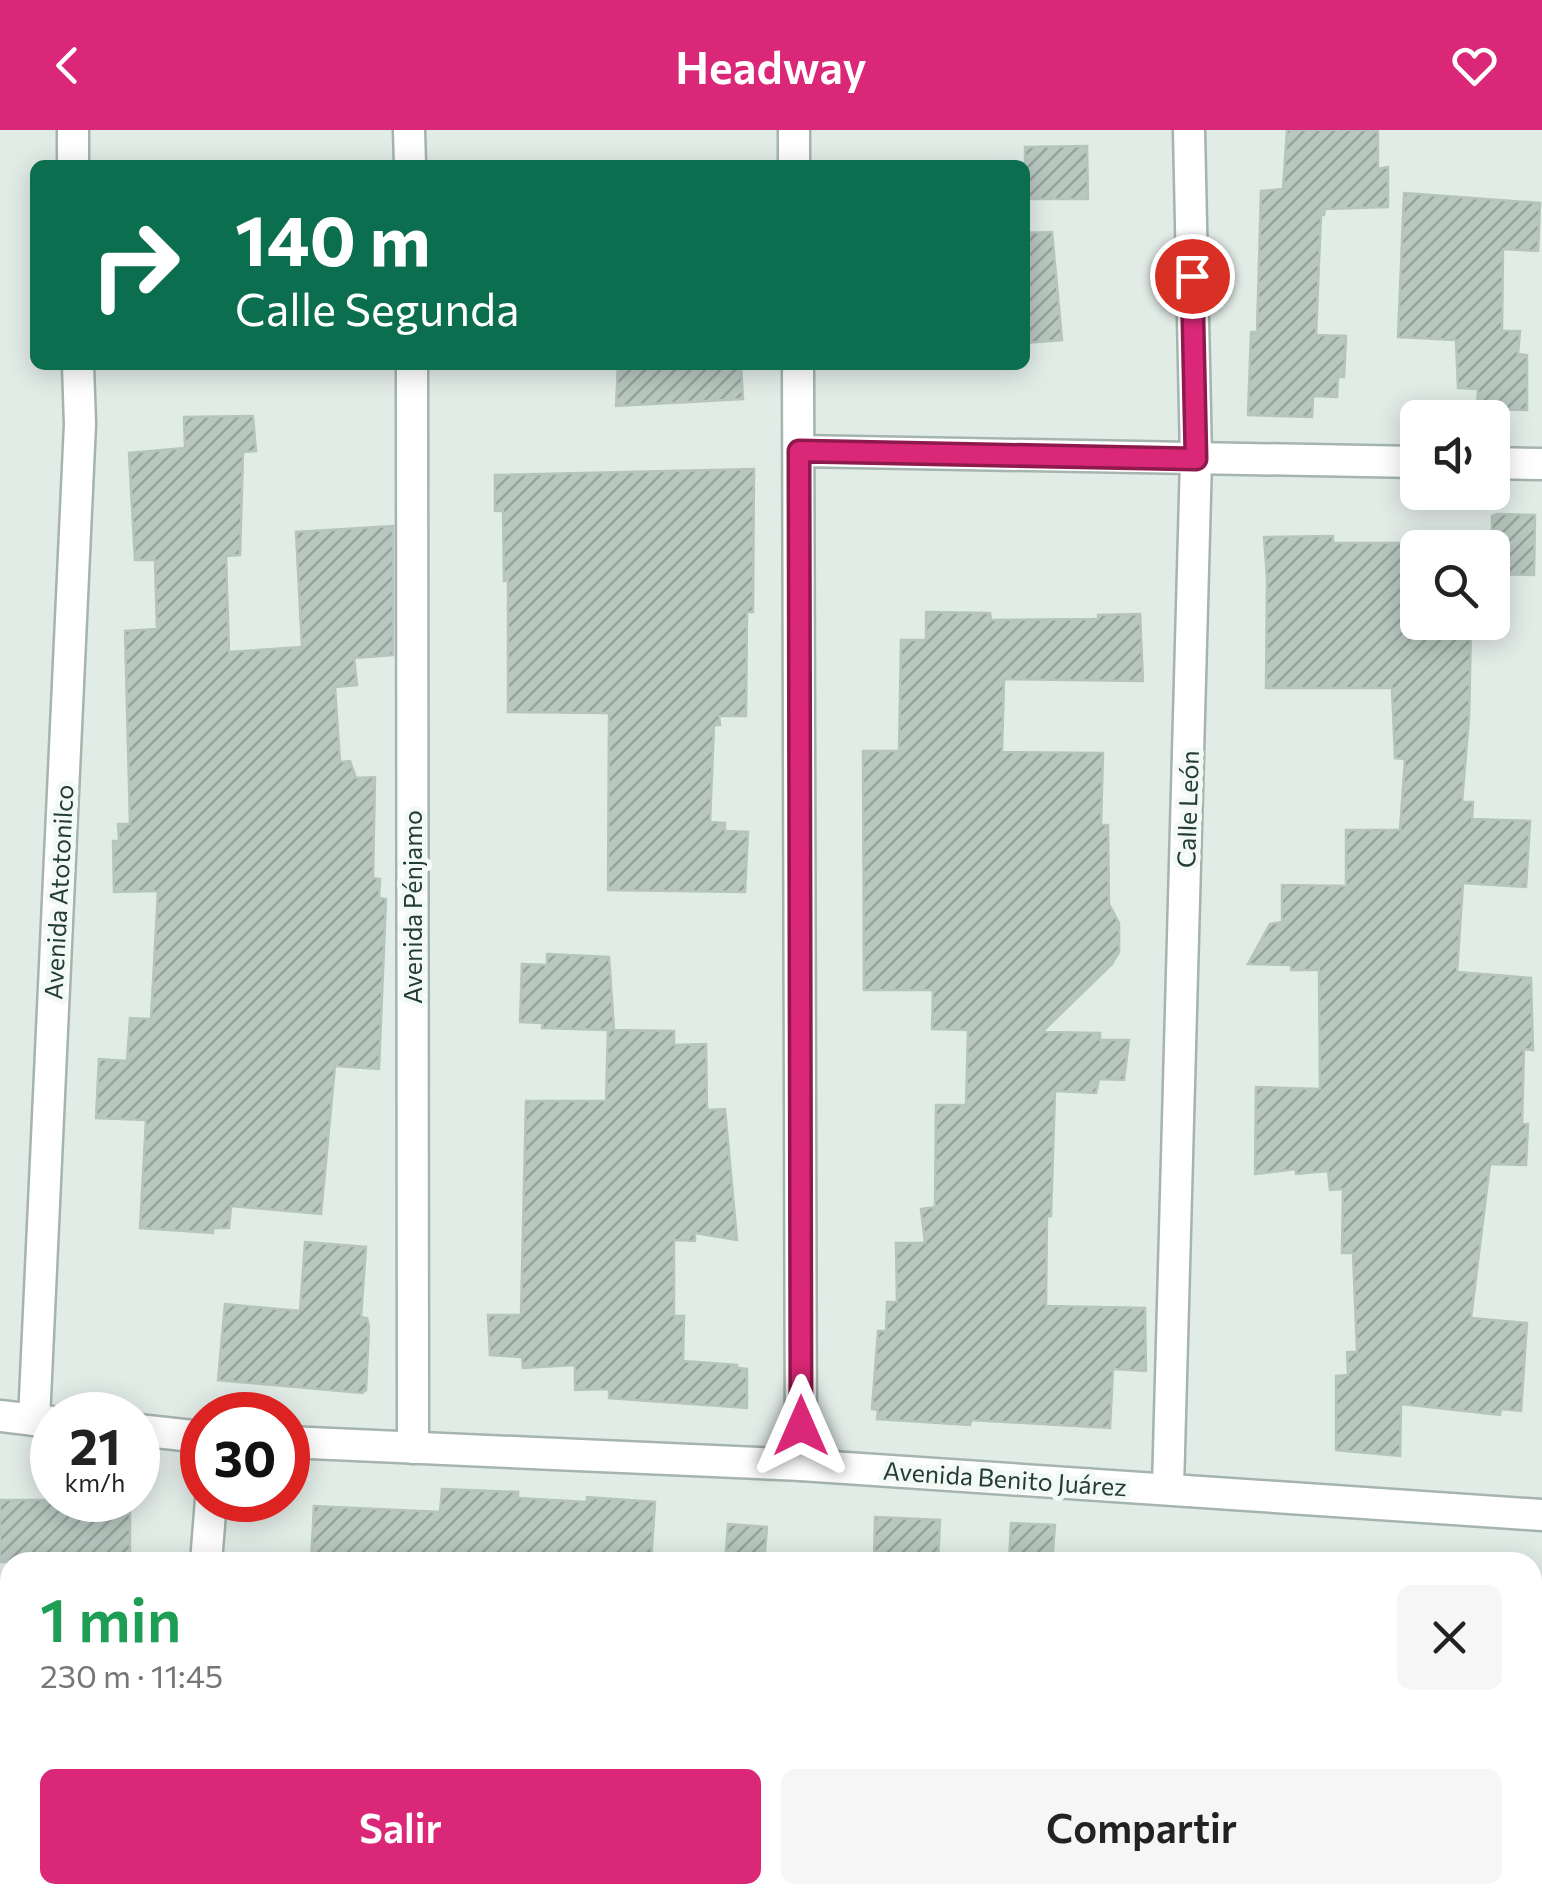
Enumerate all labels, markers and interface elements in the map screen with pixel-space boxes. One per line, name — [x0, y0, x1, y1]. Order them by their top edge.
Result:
icon: back — [40, 38, 95, 93]
text: Headway — [675, 38, 867, 93]
icon: heart — [1447, 38, 1502, 93]
text: 140 m — [235, 195, 431, 280]
icon: right — [70, 200, 200, 330]
pin — [1150, 234, 1235, 319]
icon: arrive — [1165, 249, 1220, 304]
text: Calle Segunda — [235, 280, 520, 335]
map controls — [1400, 400, 1510, 640]
button: sound — [1400, 400, 1510, 510]
button: search — [1400, 530, 1510, 640]
street label: Calle León — [1170, 750, 1204, 868]
street label: Avenida Atotonilco — [37, 784, 79, 1000]
street label: Avenida Pénjamo — [397, 810, 427, 1004]
position arrow — [749, 1374, 853, 1478]
speed limit sign: 30 — [180, 1392, 310, 1522]
text: 21 — [69, 1414, 121, 1475]
street label: Avenida Benito Juárez — [882, 1455, 1128, 1501]
text: km/h — [65, 1467, 125, 1497]
text: 1 min — [40, 1581, 181, 1654]
button: close — [1397, 1585, 1502, 1690]
text: 230 m · 11:45 — [40, 1655, 223, 1695]
button: Salir — [40, 1769, 761, 1884]
button: Compartir — [781, 1769, 1502, 1884]

